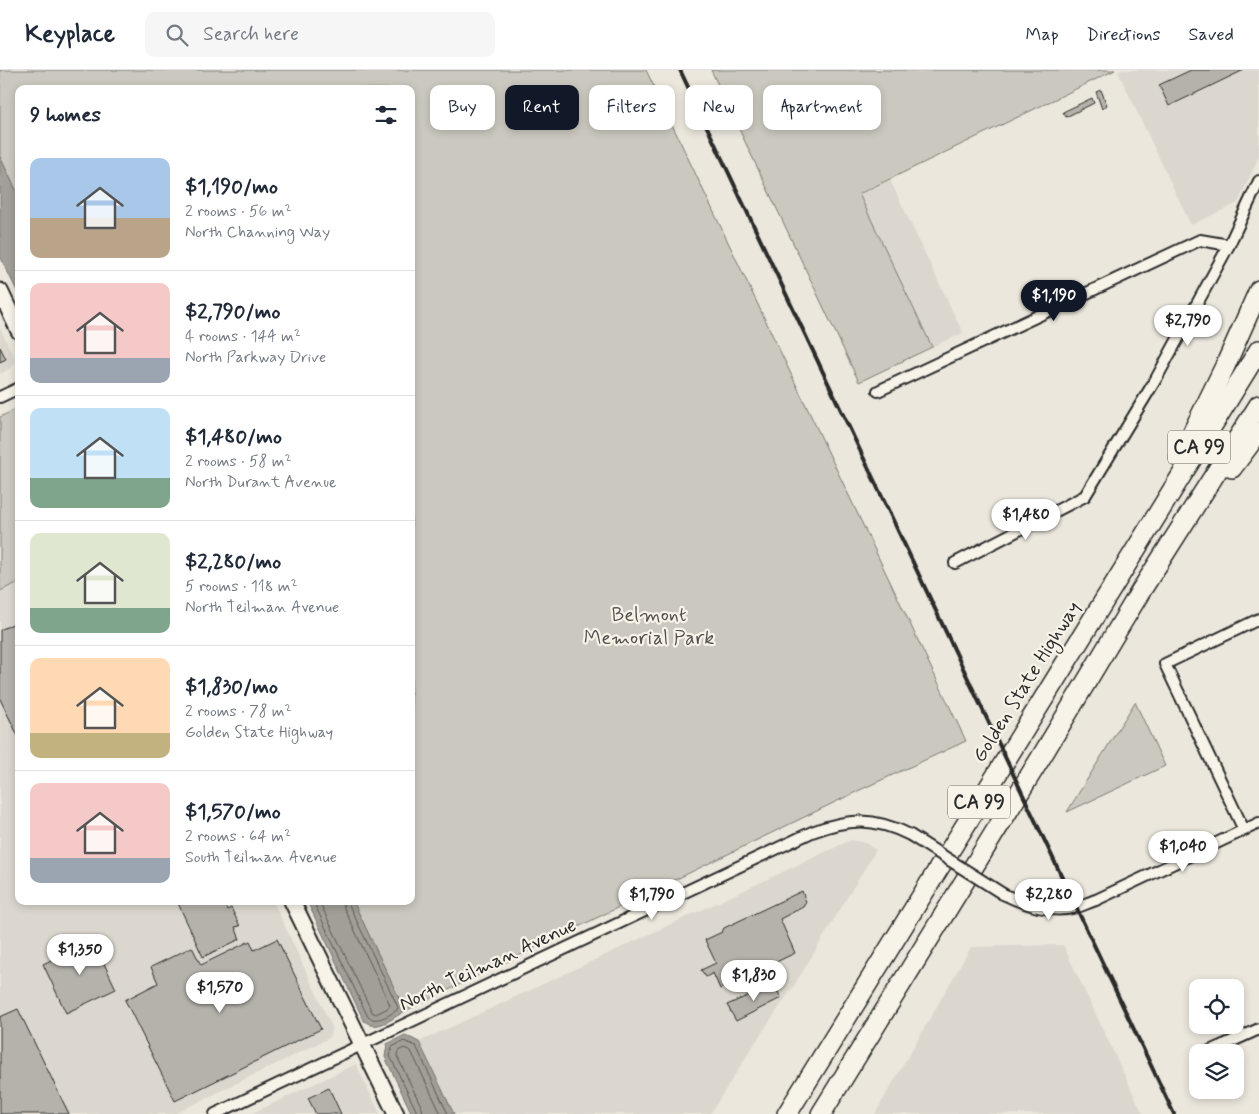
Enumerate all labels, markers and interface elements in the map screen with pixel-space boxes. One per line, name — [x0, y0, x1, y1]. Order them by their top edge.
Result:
search box — [145, 12, 495, 57]
text: Keyplace — [25, 19, 115, 50]
icon: search — [163, 21, 191, 49]
text: Search here — [203, 22, 299, 47]
text: Map — [1026, 23, 1059, 47]
text: Directions — [1087, 23, 1161, 47]
text: Saved — [1189, 23, 1234, 47]
chip: Buy — [430, 85, 495, 130]
chip: Rent — [505, 85, 579, 130]
chip: Filters — [589, 85, 675, 130]
chip: New — [685, 85, 753, 130]
chip: Apartment — [763, 85, 881, 130]
text: 9 homes — [30, 101, 101, 129]
icon: filters — [372, 101, 400, 129]
text: $1,190/mo — [185, 173, 278, 201]
icon: home — [70, 178, 130, 238]
text: 2 rooms · 56 m² — [185, 201, 292, 222]
text: North Channing Way — [185, 222, 330, 243]
pin: $1,190 — [1013, 280, 1095, 322]
text: $1,190 — [1032, 285, 1076, 306]
text: $2,790/mo — [185, 298, 280, 326]
icon: home — [70, 303, 130, 363]
pin: $2,790 — [1147, 304, 1229, 347]
text: $2,790 — [1165, 310, 1211, 331]
text: 4 rooms · 144 m² — [185, 326, 301, 347]
text: North Parkway Drive — [185, 347, 326, 368]
text: $1,480/mo — [185, 423, 282, 451]
icon: home — [70, 428, 130, 488]
road number: CA 99 — [1168, 431, 1230, 464]
text: 2 rooms · 58 m² — [185, 451, 291, 472]
text: North Durant Avenue — [185, 472, 337, 493]
pin: $1,480 — [985, 498, 1067, 541]
text: $1,480 — [1002, 504, 1050, 525]
text: $2,280/mo — [185, 548, 281, 576]
icon: home — [70, 553, 130, 613]
text: 5 rooms · 118 m² — [185, 576, 298, 597]
street label: Golden State Highway — [966, 596, 1088, 768]
text: North Teilman Avenue — [185, 597, 339, 618]
park label: Belmont Memorial Park — [584, 602, 714, 652]
text: $1,830/mo — [185, 673, 278, 701]
icon: home — [70, 678, 130, 738]
text: 2 rooms · 78 m² — [185, 701, 292, 722]
text: Golden State Highway — [185, 722, 333, 743]
road number: CA 99 — [948, 786, 1010, 819]
text: $1,570/mo — [185, 798, 281, 826]
icon: home — [70, 803, 130, 863]
text: 2 rooms · 64 m² — [185, 826, 291, 847]
pin: $1,040 — [1142, 830, 1224, 873]
text: $1,040 — [1159, 836, 1207, 857]
text: South Teilman Avenue — [185, 847, 337, 868]
pin: $1,790 — [611, 878, 693, 921]
pin: $2,280 — [1008, 878, 1090, 921]
text: $1,790 — [629, 884, 675, 905]
text: $2,280 — [1026, 884, 1072, 905]
street label: North Teilman Avenue — [395, 912, 581, 1018]
pin: $1,350 — [39, 934, 121, 976]
text: $1,350 — [58, 939, 102, 960]
pin: $1,830 — [713, 960, 795, 1002]
text: $1,830 — [732, 965, 776, 986]
pin: $1,570 — [179, 972, 261, 1014]
text: $1,570 — [197, 977, 243, 998]
map controls — [1189, 979, 1244, 1099]
button: locate — [1189, 979, 1244, 1034]
button: layers — [1189, 1044, 1244, 1099]

